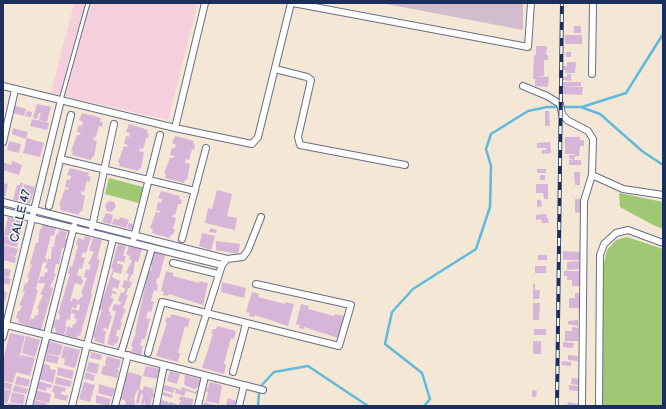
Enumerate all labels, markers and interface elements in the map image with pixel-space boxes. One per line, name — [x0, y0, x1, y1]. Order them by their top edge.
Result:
street label: CALLE 47 — [7, 188, 35, 244]

